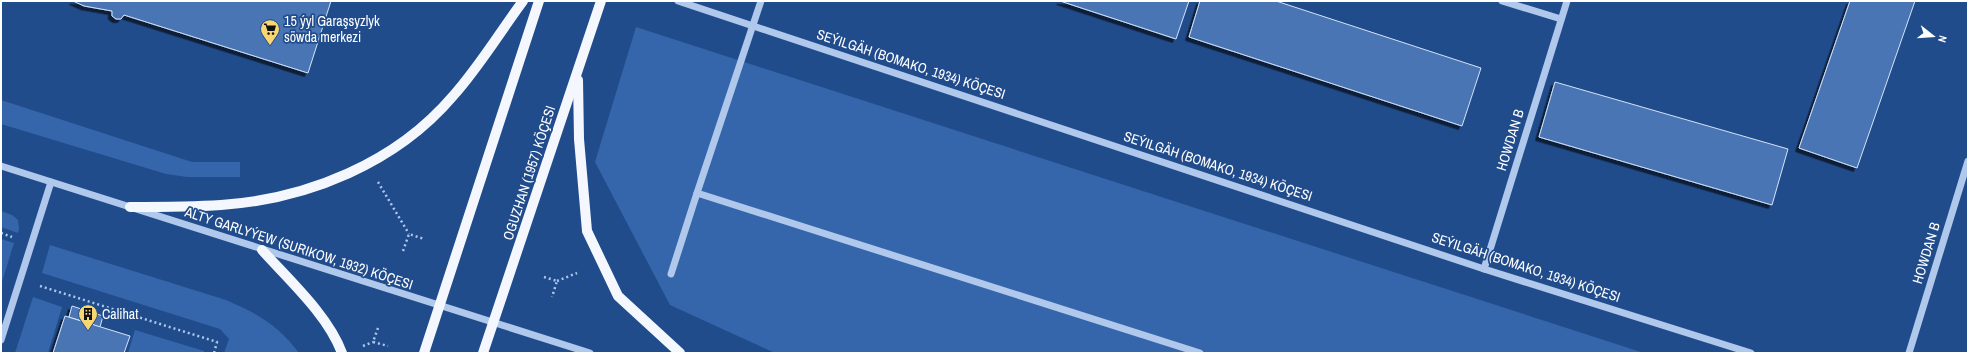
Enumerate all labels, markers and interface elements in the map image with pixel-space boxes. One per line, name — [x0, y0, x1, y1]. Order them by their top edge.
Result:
place label: 15 ýyl Garaşsyzlyk söwda merkezi — [284, 12, 380, 46]
north arrow — [1913, 16, 1953, 56]
supermarket icon: 15 ýyl Garaşsyzlyk söwda merkezi — [259, 18, 281, 46]
street label: SEÝILGÄH (BOMAKO, 1934) KÖÇESI — [814, 25, 1008, 103]
text: N — [1935, 34, 1950, 44]
street label: OGUZHAN (1957) KÖÇESI — [499, 103, 559, 243]
street label: HOWDAN B — [1492, 107, 1528, 173]
street label: SEÝILGÄH (BOMAKO, 1934) KÖÇESI — [1121, 127, 1315, 205]
street label: ALTY GARLYÝEW (SURIKOW, 1932) KÖÇESI — [182, 202, 415, 293]
street label: HOWDAN B — [1908, 220, 1944, 286]
street label: SEÝILGÄH (BOMAKO, 1934) KÖÇESI — [1429, 228, 1623, 306]
building icon: Calihat — [77, 303, 99, 331]
place label: Calihat — [102, 305, 138, 323]

